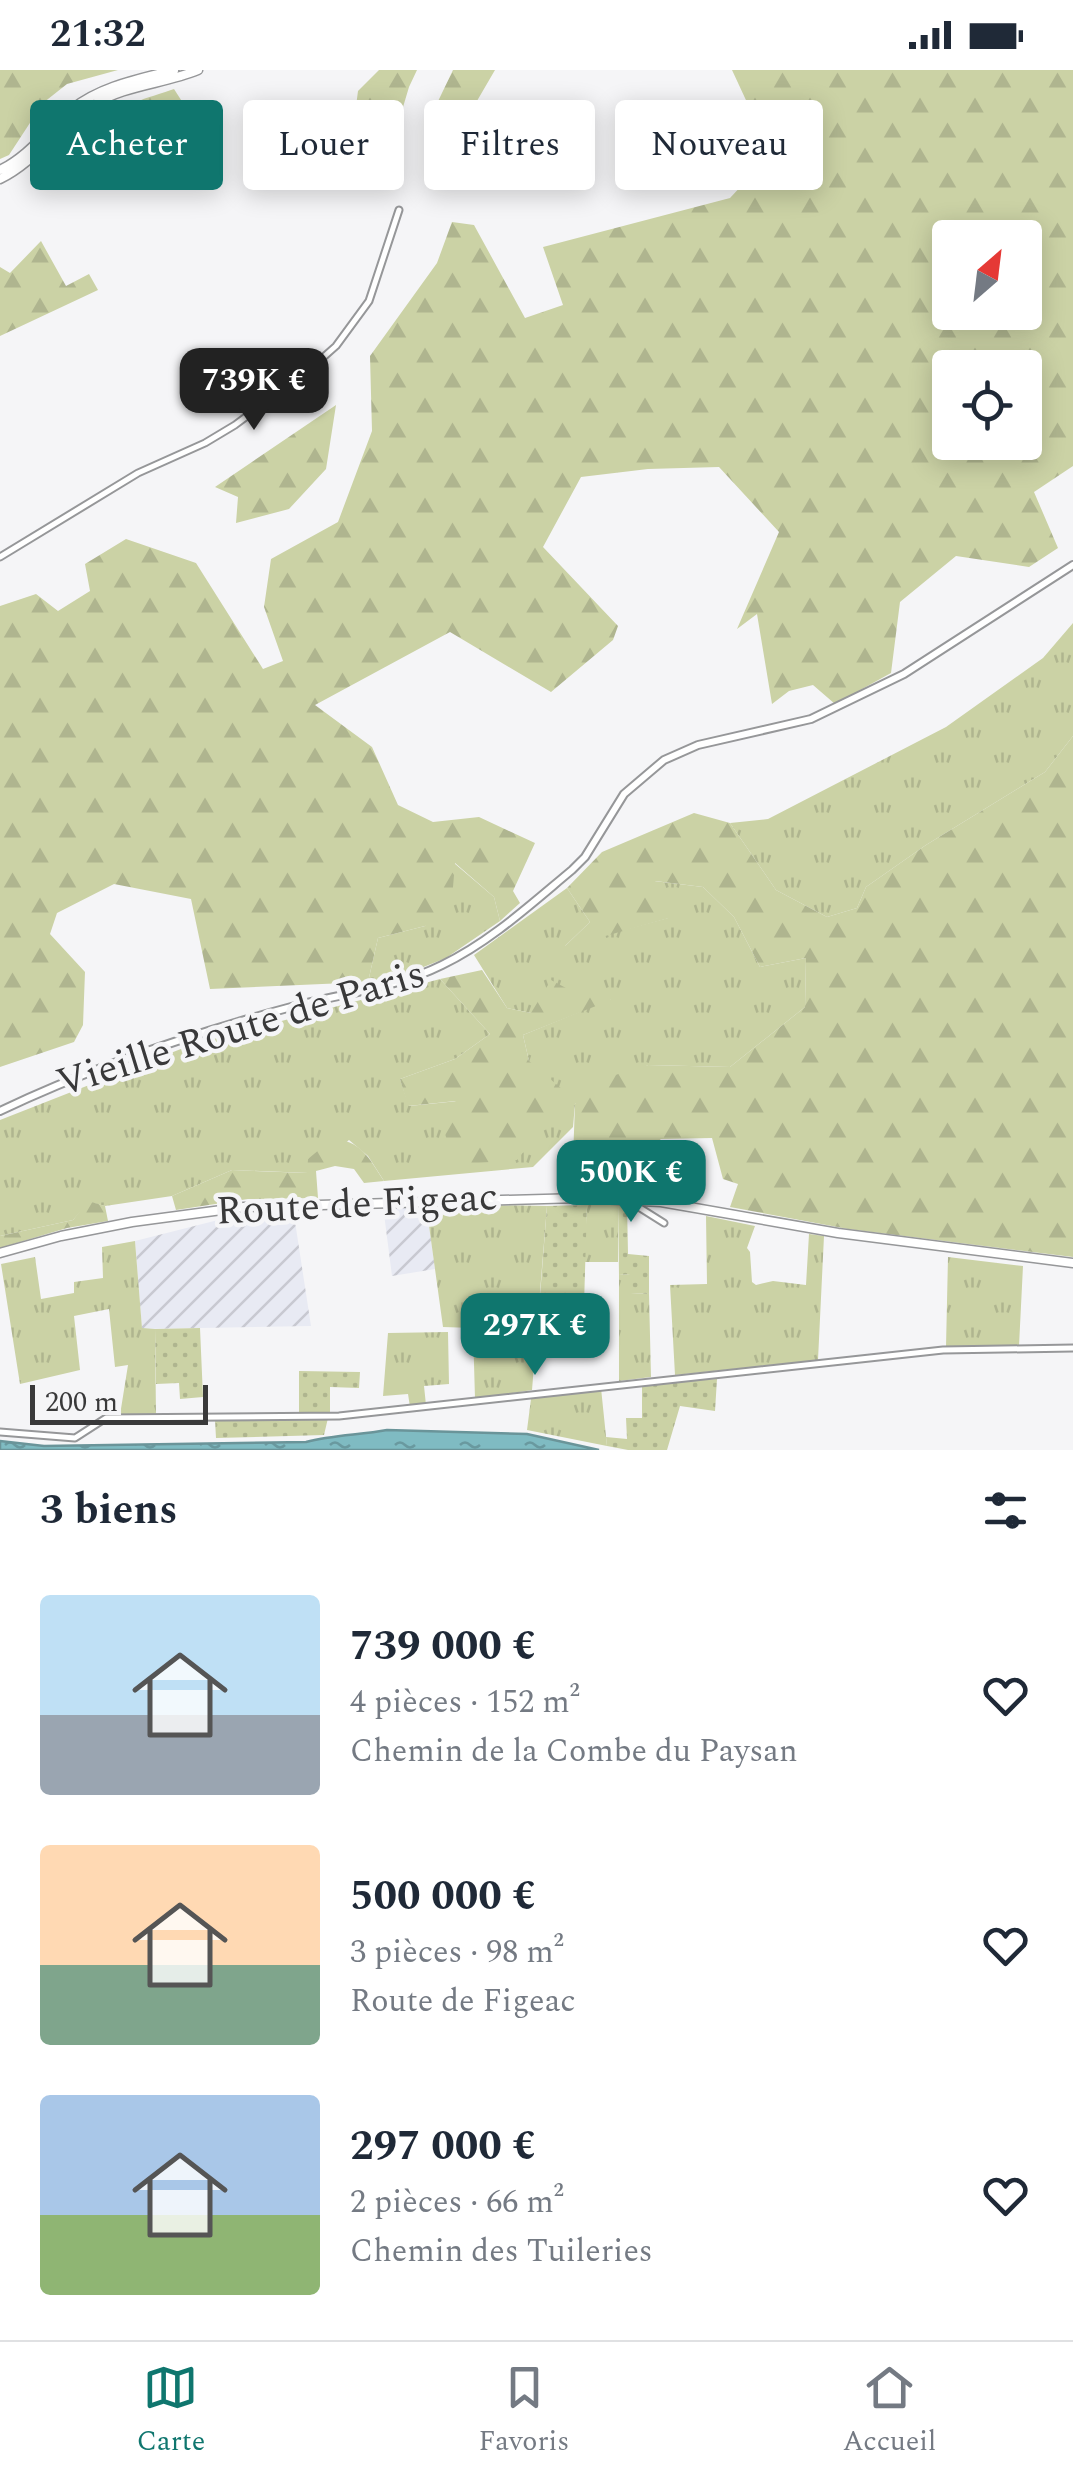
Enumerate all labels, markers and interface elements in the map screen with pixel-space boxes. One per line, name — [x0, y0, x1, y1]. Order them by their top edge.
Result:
text: 21:32 — [50, 6, 145, 64]
chip: Acheter — [30, 100, 223, 190]
chip: Louer — [243, 100, 404, 190]
chip: Filtres — [424, 100, 595, 190]
chip: Nouveau — [615, 100, 823, 190]
north arrow — [932, 220, 1042, 330]
map controls — [932, 220, 1042, 460]
pin: 739K € — [173, 348, 335, 433]
button: locate — [932, 350, 1042, 460]
text: 739K € — [202, 356, 306, 405]
street label: Vieille Route de Paris — [49, 944, 433, 1114]
pin: 500K € — [550, 1140, 712, 1225]
text: 500K € — [579, 1148, 683, 1197]
street label: Route de Figeac — [215, 1167, 499, 1243]
pin: 297K € — [454, 1293, 616, 1378]
text: 297K € — [483, 1301, 587, 1350]
scale bar — [30, 1380, 208, 1424]
text: 200 m — [45, 1381, 118, 1424]
text: 3 biens — [40, 1479, 178, 1542]
icon: filters — [978, 1483, 1033, 1538]
text: 739 000 € — [350, 1615, 536, 1678]
icon: home — [120, 1635, 240, 1755]
icon: heart — [978, 1668, 1033, 1723]
text: 4 pièces · 152 m² — [350, 1678, 580, 1727]
text: Chemin de la Combe du Paysan — [350, 1727, 798, 1776]
text: 500 000 € — [350, 1865, 536, 1928]
icon: home — [120, 1885, 240, 2005]
icon: heart — [978, 1918, 1033, 1973]
text: 3 pièces · 98 m² — [350, 1928, 564, 1977]
text: Route de Figeac — [350, 1977, 576, 2026]
text: 297 000 € — [350, 2115, 536, 2178]
icon: home — [120, 2135, 240, 2255]
icon: heart — [978, 2168, 1033, 2223]
text: 2 pièces · 66 m² — [350, 2178, 564, 2227]
text: Chemin des Tuileries — [350, 2227, 653, 2276]
tab: Carte — [137, 2360, 205, 2463]
tab: Favoris — [479, 2360, 569, 2463]
tab: Accueil — [843, 2360, 936, 2463]

